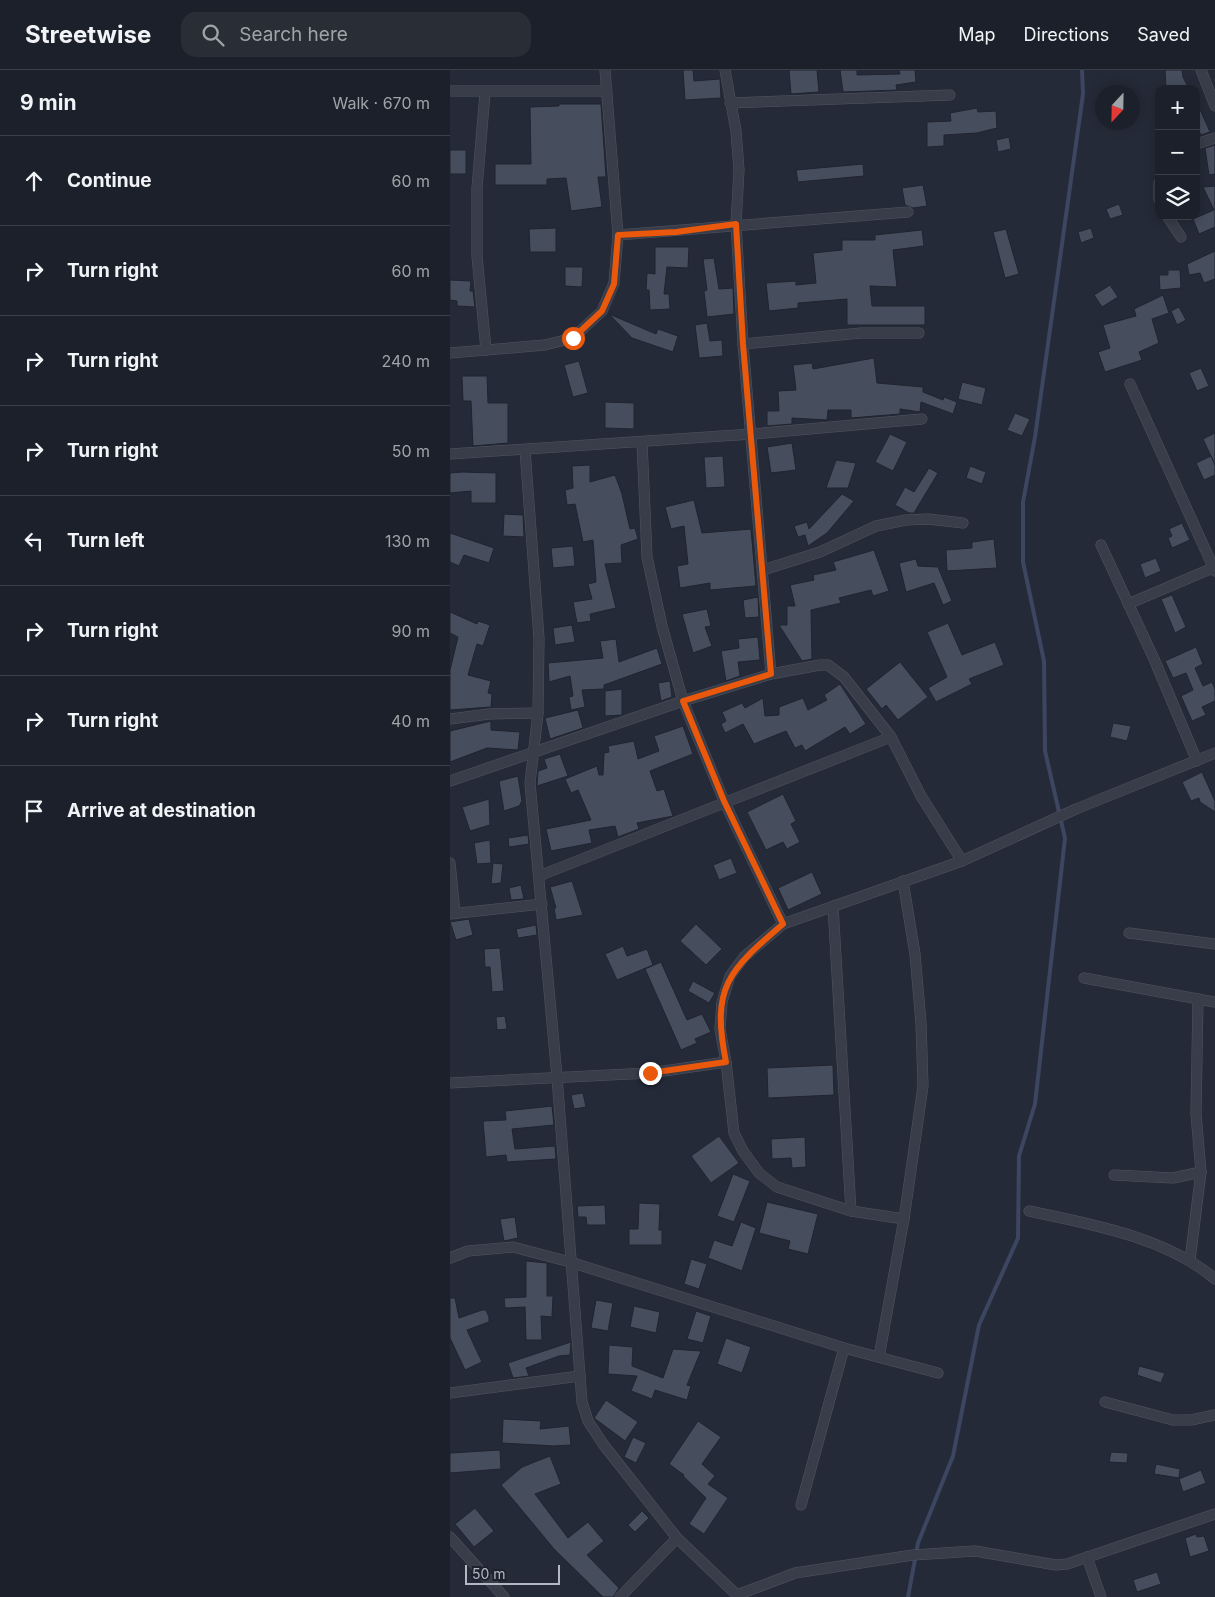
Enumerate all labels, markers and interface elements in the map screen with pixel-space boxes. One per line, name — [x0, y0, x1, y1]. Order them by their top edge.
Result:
search box — [181, 12, 531, 57]
text: Streetwise — [25, 20, 151, 49]
icon: search — [199, 21, 227, 49]
text: Search here — [239, 23, 348, 46]
text: Map — [958, 24, 996, 45]
text: Directions — [1024, 24, 1109, 45]
text: Saved — [1137, 24, 1190, 45]
north arrow — [1095, 85, 1140, 130]
map controls — [1155, 85, 1200, 220]
button: + — [1155, 85, 1200, 130]
text: 9 min — [20, 90, 77, 115]
text: Walk · 670 m — [332, 93, 430, 113]
button: − — [1155, 130, 1200, 175]
icon: ahead — [20, 167, 48, 195]
text: Continue — [67, 169, 152, 192]
text: 60 m — [391, 171, 430, 191]
button: layers — [1155, 175, 1200, 220]
icon: right — [20, 257, 48, 285]
text: Turn right — [67, 259, 158, 282]
text: 60 m — [391, 261, 430, 281]
route start — [562, 327, 585, 350]
icon: right — [20, 347, 48, 375]
text: Turn right — [67, 349, 158, 372]
text: 240 m — [382, 351, 430, 371]
icon: right — [20, 437, 48, 465]
text: Turn right — [67, 439, 158, 462]
text: 50 m — [392, 441, 430, 461]
icon: left — [20, 527, 48, 555]
text: Turn left — [67, 529, 145, 552]
text: 130 m — [385, 531, 430, 551]
icon: right — [20, 617, 48, 645]
text: Turn right — [67, 619, 158, 642]
text: 90 m — [391, 621, 430, 641]
icon: right — [20, 707, 48, 735]
text: Turn right — [67, 709, 158, 732]
text: 40 m — [391, 711, 430, 731]
icon: arrive — [20, 797, 48, 825]
text: Arrive at destination — [67, 799, 256, 822]
route end — [639, 1062, 662, 1085]
scale bar — [465, 1562, 560, 1585]
text: 50 m — [472, 1565, 506, 1582]

